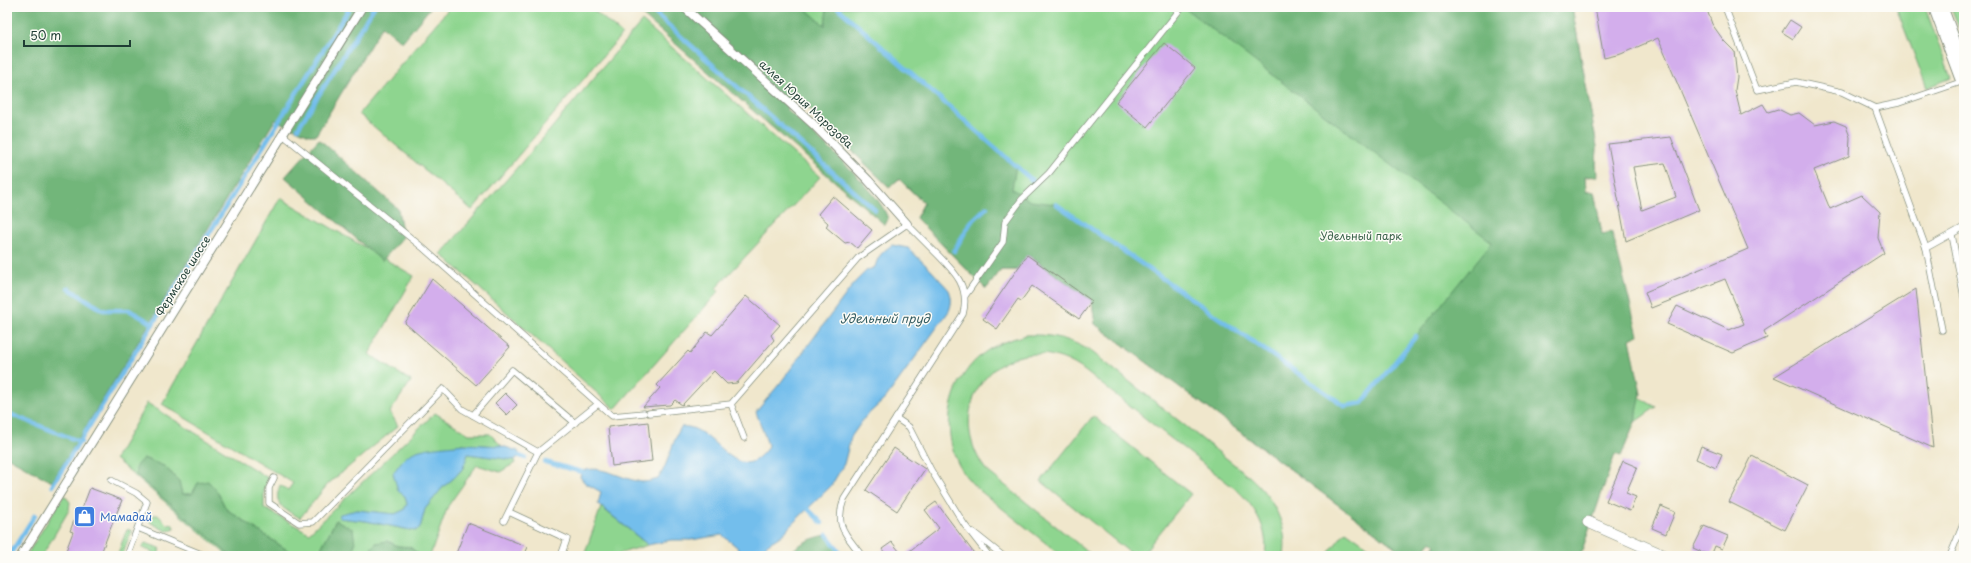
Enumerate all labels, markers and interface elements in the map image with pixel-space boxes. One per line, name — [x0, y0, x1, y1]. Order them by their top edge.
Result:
scale bar — [24, 22, 130, 48]
text: 50 m — [30, 26, 61, 44]
street label: аллея Юрия Морозова — [755, 55, 857, 152]
park label: Удельный парк — [1320, 227, 1402, 244]
street label: Фермское шоссе — [151, 232, 214, 319]
water label: Удельный пруд — [840, 309, 931, 327]
shop icon: Мамадай — [72, 504, 98, 530]
place label: Мамадай — [100, 508, 152, 525]

